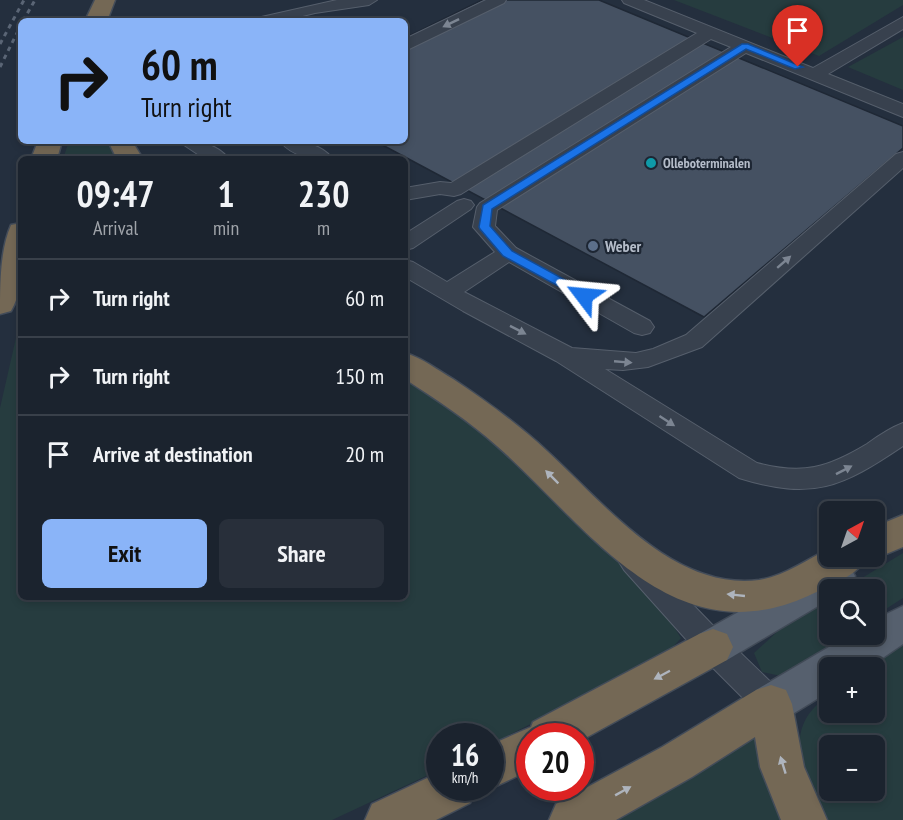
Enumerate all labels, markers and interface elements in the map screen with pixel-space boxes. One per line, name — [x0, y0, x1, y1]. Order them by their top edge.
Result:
pin — [772, 5, 823, 67]
icon: arrive — [781, 14, 814, 47]
one-way arrow — [443, 18, 460, 28]
text: 60 m — [141, 37, 218, 92]
icon: right — [42, 42, 120, 120]
text: Turn right — [141, 90, 232, 124]
place label: Olleboterminalen — [663, 154, 750, 172]
marker: Olleboterminalen — [644, 156, 658, 170]
text: 09:47 — [77, 170, 154, 217]
text: 1 — [217, 170, 235, 217]
text: 230 — [298, 170, 349, 217]
text: Arrival — [93, 215, 138, 241]
text: min — [213, 215, 239, 241]
text: m — [317, 215, 330, 241]
place label: Weber — [604, 236, 642, 256]
marker: Weber — [586, 239, 600, 253]
one-way arrow — [776, 256, 791, 269]
position arrow — [552, 264, 616, 328]
icon: right — [42, 282, 75, 315]
text: Turn right — [93, 284, 170, 312]
text: 60 m — [345, 284, 384, 312]
one-way arrow — [510, 325, 527, 335]
one-way arrow — [614, 357, 633, 367]
icon: right — [42, 360, 75, 393]
text: Turn right — [93, 362, 170, 390]
text: 150 m — [335, 362, 384, 390]
one-way arrow — [659, 415, 675, 426]
icon: arrive — [42, 438, 75, 471]
text: Arrive at destination — [93, 440, 253, 468]
text: 20 m — [345, 440, 384, 468]
one-way arrow — [836, 465, 853, 474]
one-way arrow — [546, 470, 560, 484]
north arrow — [819, 501, 885, 567]
map controls — [819, 501, 885, 801]
button: Exit — [42, 519, 207, 588]
button: Share — [219, 519, 384, 588]
button: search — [819, 579, 885, 645]
one-way arrow — [726, 591, 745, 600]
button: + — [819, 657, 885, 723]
one-way arrow — [653, 670, 670, 680]
speed limit sign: 20 — [516, 723, 594, 801]
text: 16 — [451, 735, 479, 774]
button: − — [819, 735, 885, 801]
one-way arrow — [778, 756, 787, 774]
text: km/h — [452, 768, 478, 787]
one-way arrow — [615, 787, 632, 797]

